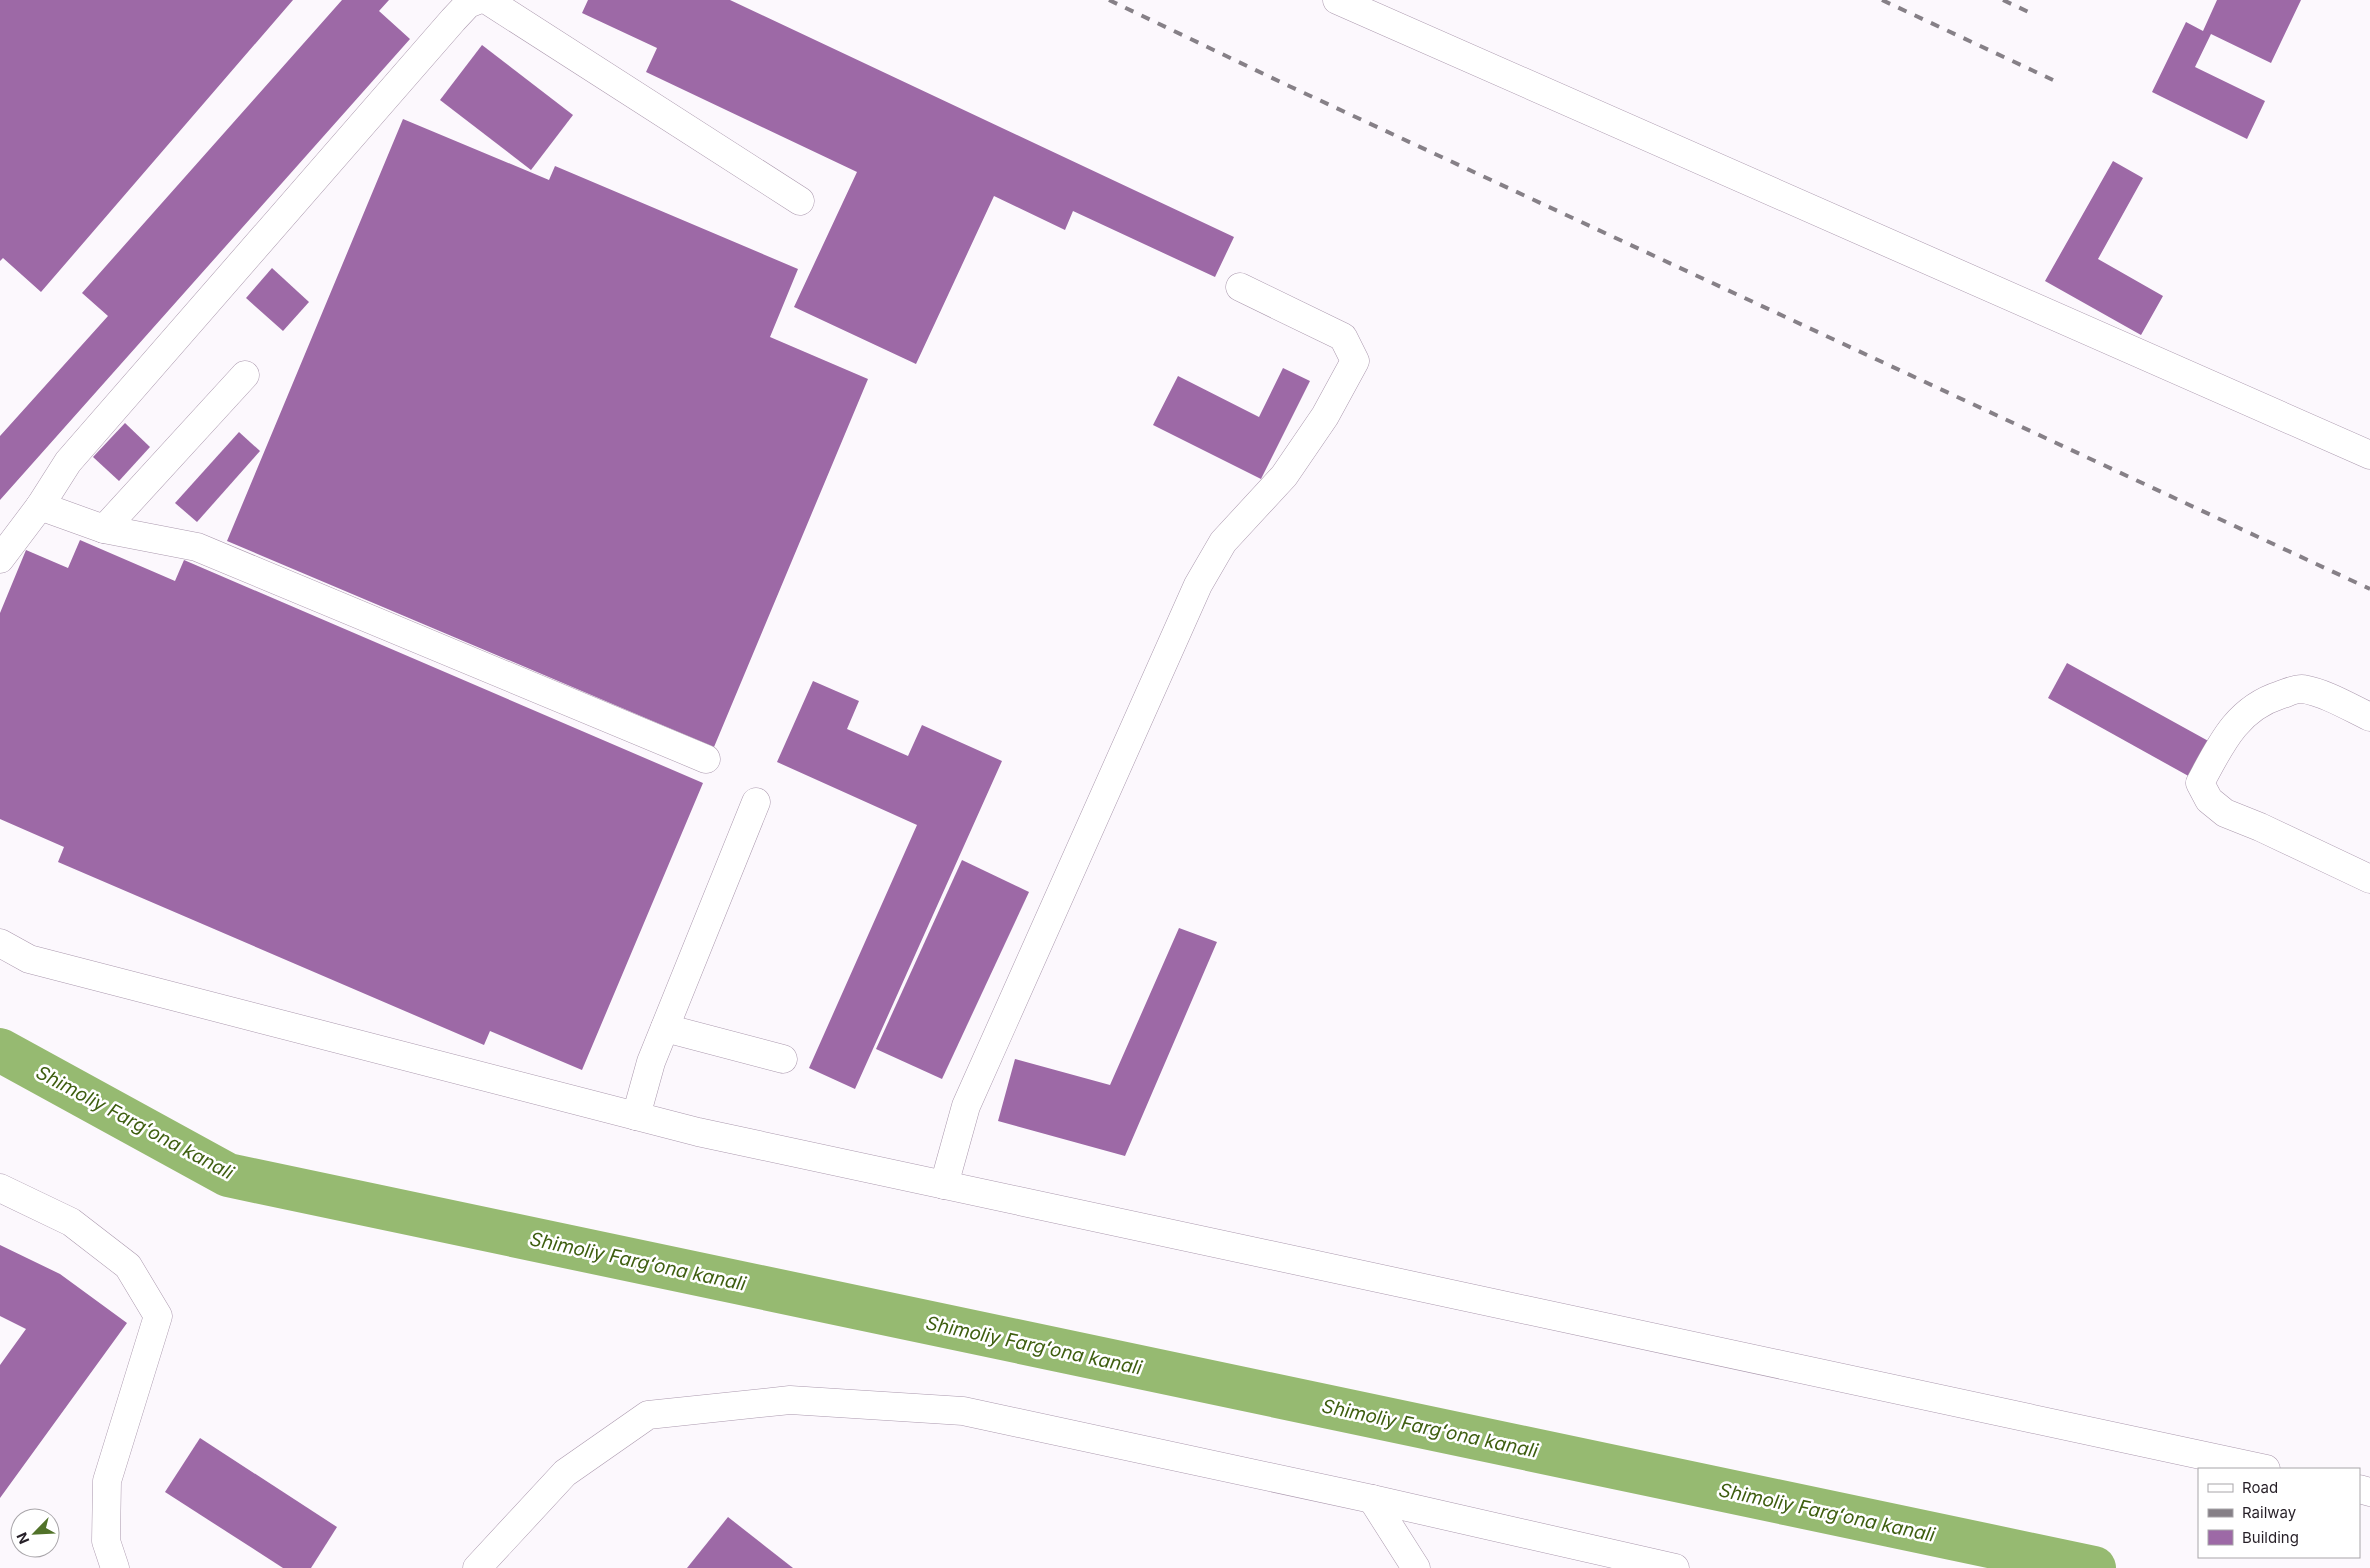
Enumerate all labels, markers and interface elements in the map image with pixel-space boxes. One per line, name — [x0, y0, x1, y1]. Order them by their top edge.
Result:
water label: Shimoliy Fargʻona kanali — [32, 1061, 238, 1185]
water label: Shimoliy Fargʻona kanali — [528, 1227, 748, 1296]
water label: Shimoliy Fargʻona kanali — [924, 1311, 1144, 1380]
water label: Shimoliy Fargʻona kanali — [1320, 1394, 1540, 1463]
legend — [2198, 1468, 2360, 1558]
water label: Shimoliy Fargʻona kanali — [1717, 1478, 1937, 1547]
text: Road — [2242, 1478, 2278, 1497]
text: Railway — [2242, 1503, 2297, 1522]
north arrow — [10, 1508, 60, 1558]
text: Building — [2242, 1528, 2299, 1547]
text: N — [13, 1530, 33, 1547]

